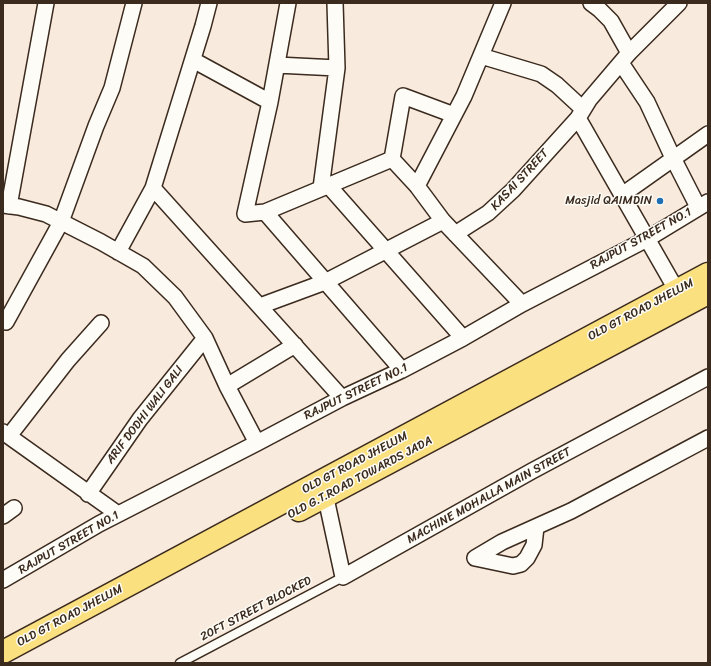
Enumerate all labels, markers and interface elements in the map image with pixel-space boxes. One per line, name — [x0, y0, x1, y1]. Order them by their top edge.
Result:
street label: KASAI STREET — [488, 146, 552, 214]
place label: Masjid QAIMDIN — [565, 194, 652, 208]
marker: Masjid QAIMDIN — [655, 196, 665, 206]
street label: RAJPUT STREET NO.1 — [588, 205, 694, 273]
street label: OLD GT ROAD JHELUM — [586, 276, 696, 344]
street label: RAJPUT STREET NO.1 — [302, 361, 410, 423]
street label: ARIF DODHI WALI GALI — [103, 363, 187, 467]
street label: OLD GT ROAD JHELUM — [300, 429, 410, 497]
street label: OLD G.T.ROAD TOWARDS JADA — [285, 434, 435, 522]
street label: MACHINE MOHALLA MAIN STREET — [404, 445, 574, 547]
street label: RAJPUT STREET NO.1 — [16, 508, 122, 578]
street label: 20FT STREET BLOCKED — [198, 574, 314, 644]
street label: OLD GT ROAD JHELUM — [15, 582, 125, 650]

